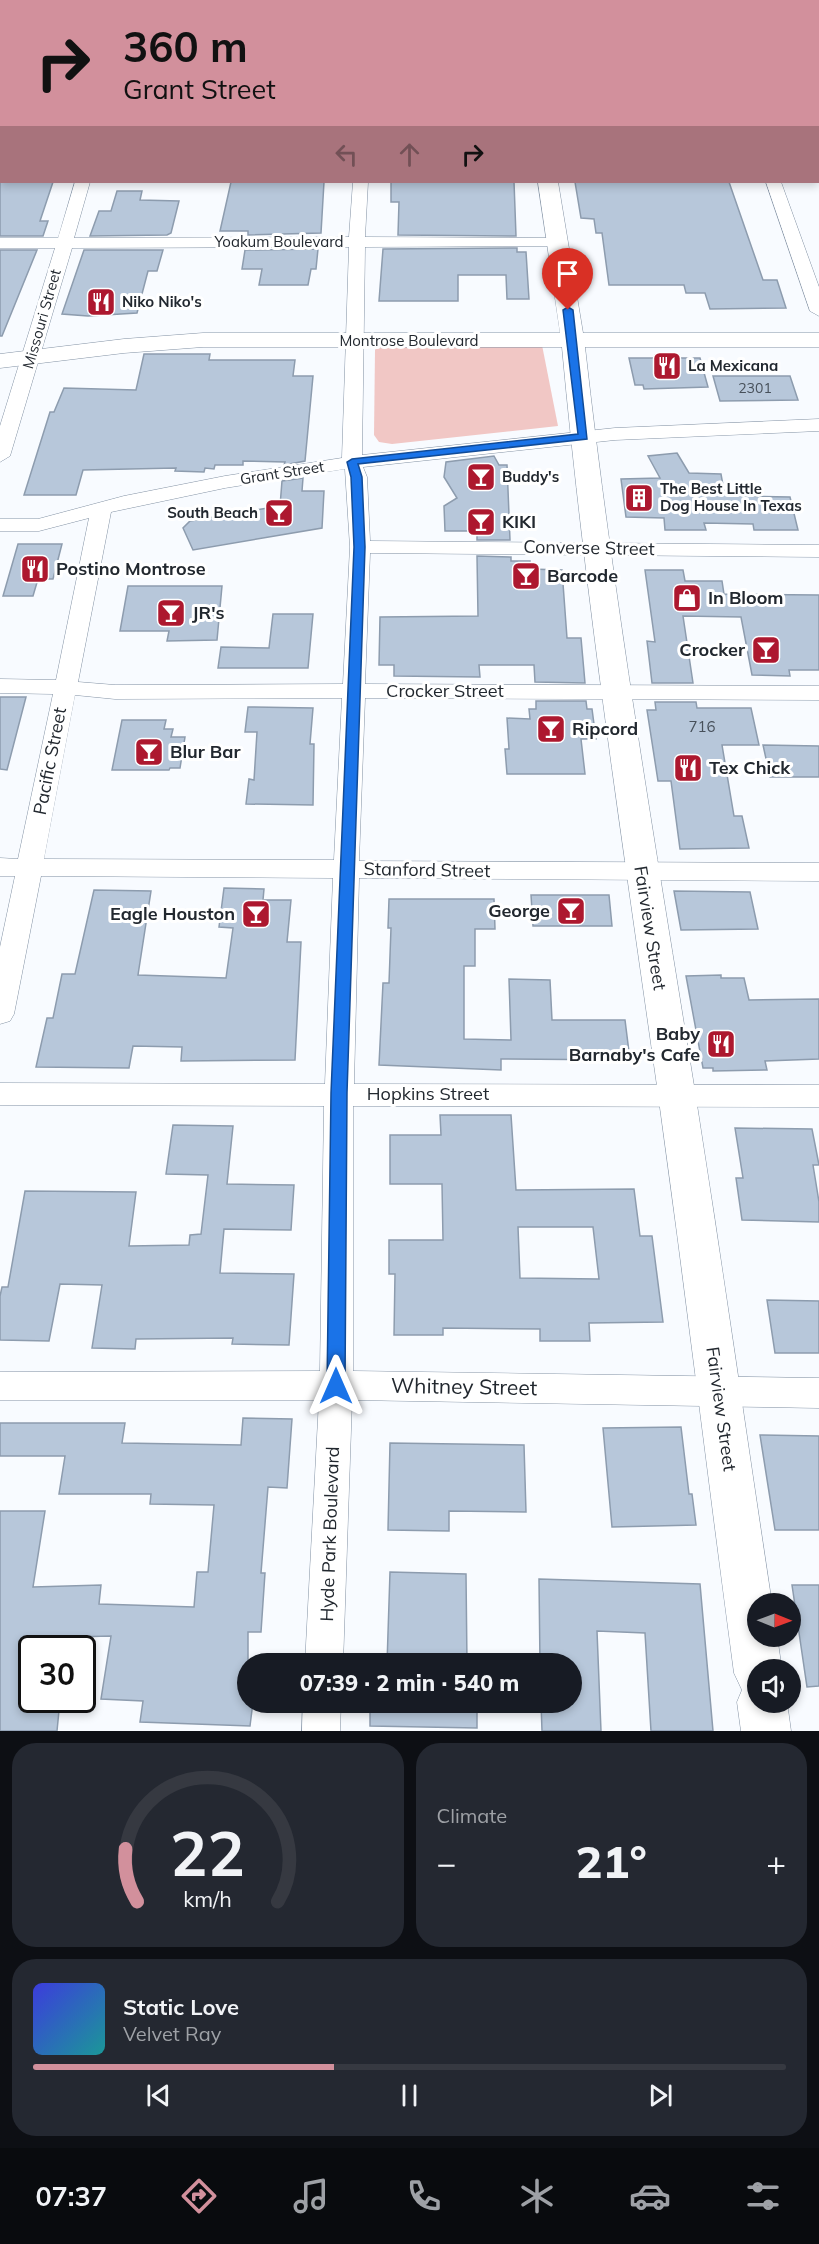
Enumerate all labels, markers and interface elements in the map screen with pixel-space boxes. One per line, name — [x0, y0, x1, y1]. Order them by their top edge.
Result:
text: 360 m — [123, 20, 248, 73]
icon: right — [24, 24, 102, 102]
text: Grant Street — [123, 72, 276, 106]
icon: left — [330, 138, 363, 171]
icon: ahead — [393, 138, 426, 171]
icon: right — [456, 138, 489, 171]
street label: Yoakum Boulevard — [213, 232, 344, 251]
pin — [542, 248, 593, 310]
icon: arrive — [551, 257, 584, 290]
street label: Missouri Street — [18, 267, 65, 371]
restaurant icon: Niko Niko's — [85, 286, 117, 318]
place label: Niko Niko's — [122, 292, 202, 311]
street label: Montrose Boulevard — [339, 331, 479, 350]
restaurant icon: La Mexicana — [651, 350, 683, 382]
place label: La Mexicana — [688, 356, 778, 375]
house number: 2301 — [738, 379, 772, 397]
street label: Grant Street — [239, 456, 325, 489]
bar icon: Buddy's — [465, 461, 497, 493]
place label: Buddy's — [502, 467, 559, 486]
place label: The Best Little Dog House In Texas — [660, 479, 802, 515]
building icon: The Best Little Dog House In Texas — [623, 482, 655, 514]
bar icon: South Beach — [263, 497, 295, 529]
place label: South Beach — [167, 503, 258, 522]
bar icon: KIKI — [465, 506, 497, 538]
place label: KIKI — [502, 510, 536, 533]
street label: Converse Street — [523, 535, 655, 560]
restaurant icon: Postino Montrose — [19, 553, 51, 585]
place label: Postino Montrose — [56, 557, 206, 580]
bar icon: Barcode — [510, 560, 542, 592]
place label: Barcode — [547, 564, 618, 587]
shop icon: In Bloom — [671, 582, 703, 614]
place label: In Bloom — [708, 586, 784, 609]
bar icon: JR's — [155, 597, 187, 629]
place label: JR's — [192, 601, 225, 624]
bar icon: Crocker — [750, 634, 782, 666]
place label: Crocker — [679, 638, 746, 661]
street label: Crocker Street — [386, 679, 504, 702]
street label: Pacific Street — [28, 705, 71, 817]
bar icon: Ripcord — [535, 713, 567, 745]
place label: Ripcord — [572, 717, 638, 740]
house number: 716 — [688, 717, 716, 736]
bar icon: Blur Bar — [133, 736, 165, 768]
place label: Blur Bar — [170, 740, 241, 763]
restaurant icon: Tex Chick — [672, 752, 704, 784]
place label: Tex Chick — [709, 756, 791, 779]
street label: Stanford Street — [363, 857, 491, 882]
street label: Fairview Street — [629, 864, 672, 992]
bar icon: George — [555, 895, 587, 927]
bar icon: Eagle Houston — [240, 898, 272, 930]
place label: George — [488, 899, 550, 922]
place label: Eagle Houston — [110, 902, 235, 925]
place label: Baby Barnaby's Cafe — [569, 1022, 700, 1066]
restaurant icon: Baby Barnaby's Cafe — [705, 1028, 737, 1060]
street label: Hopkins Street — [367, 1082, 489, 1105]
street label: Fairview Street — [701, 1345, 742, 1473]
position arrow — [304, 1354, 368, 1418]
street label: Whitney Street — [391, 1372, 537, 1400]
street label: Hyde Park Boulevard — [315, 1446, 344, 1622]
north arrow — [747, 1593, 801, 1647]
map controls — [747, 1593, 801, 1713]
speed limit sign: 30 — [18, 1635, 96, 1713]
button: sound — [747, 1659, 801, 1713]
text: 07:39 · 2 min · 540 m — [300, 1669, 519, 1697]
text: Climate — [437, 1803, 507, 1828]
text: 22 — [170, 1813, 245, 1892]
text: 21° — [576, 1833, 647, 1889]
text: − — [437, 1842, 456, 1883]
text: + — [766, 1842, 786, 1883]
text: km/h — [183, 1885, 232, 1912]
text: Static Love — [123, 1993, 239, 2021]
text: Velvet Ray — [123, 2021, 221, 2046]
icon: previous — [142, 2079, 175, 2112]
icon: pause — [393, 2079, 426, 2112]
icon: next — [644, 2079, 677, 2112]
icon: directions — [178, 2175, 220, 2217]
icon: music — [290, 2175, 332, 2217]
icon: phone — [403, 2175, 445, 2217]
icon: climate — [516, 2175, 558, 2217]
icon: car — [629, 2175, 671, 2217]
icon: filters — [742, 2175, 784, 2217]
text: 07:37 — [35, 2179, 107, 2213]

